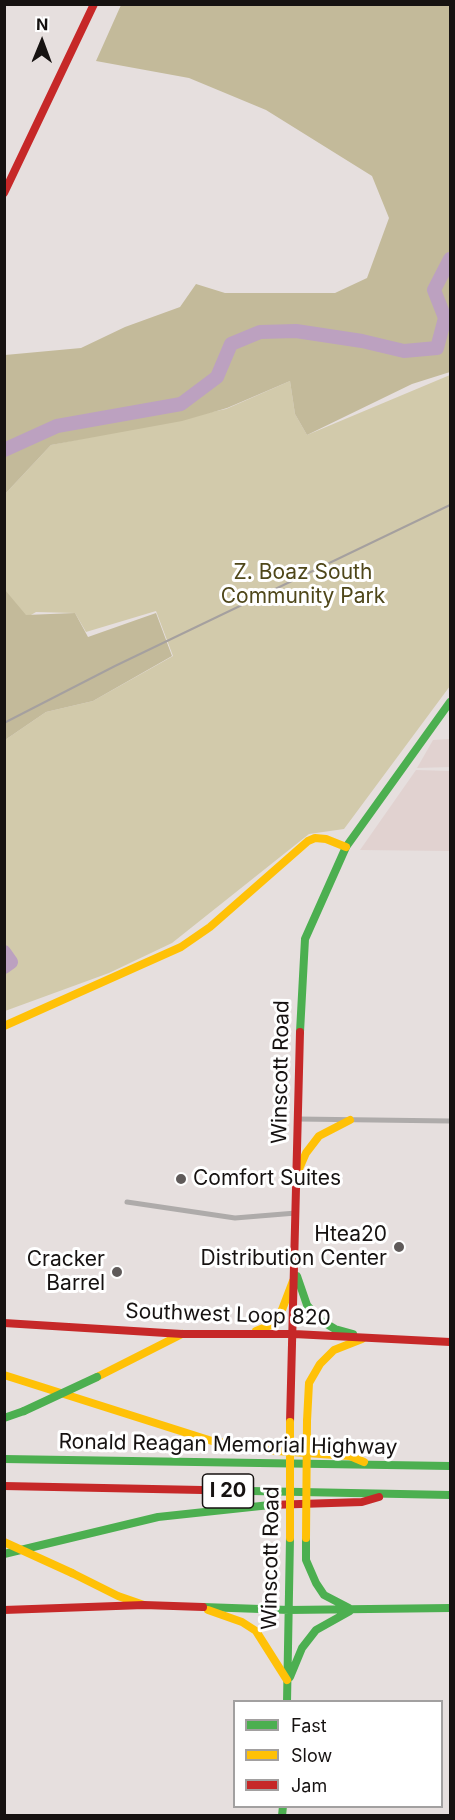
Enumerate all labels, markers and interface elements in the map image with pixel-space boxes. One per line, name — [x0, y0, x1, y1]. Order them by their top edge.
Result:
north arrow — [12, 12, 72, 72]
text: N — [36, 14, 49, 34]
park label: Z. Boaz South Community Park — [221, 560, 385, 610]
street label: Winscott Road — [267, 1000, 295, 1144]
place label: Comfort Suites — [193, 1166, 341, 1192]
marker: Comfort Suites — [174, 1172, 188, 1186]
place label: Htea20 Distribution Center — [201, 1222, 387, 1272]
marker: Htea20 Distribution Center — [392, 1240, 406, 1254]
place label: Cracker Barrel — [27, 1247, 105, 1297]
marker: Cracker Barrel — [110, 1265, 124, 1279]
street label: Southwest Loop 820 — [125, 1299, 331, 1331]
street label: Ronald Reagan Memorial Highway — [58, 1429, 398, 1461]
road number: I 20 — [202, 1474, 254, 1508]
street label: Winscott Road — [257, 1486, 285, 1630]
legend — [233, 1700, 443, 1808]
text: Fast — [291, 1715, 327, 1736]
text: Slow — [291, 1745, 332, 1766]
text: Jam — [291, 1775, 327, 1796]

